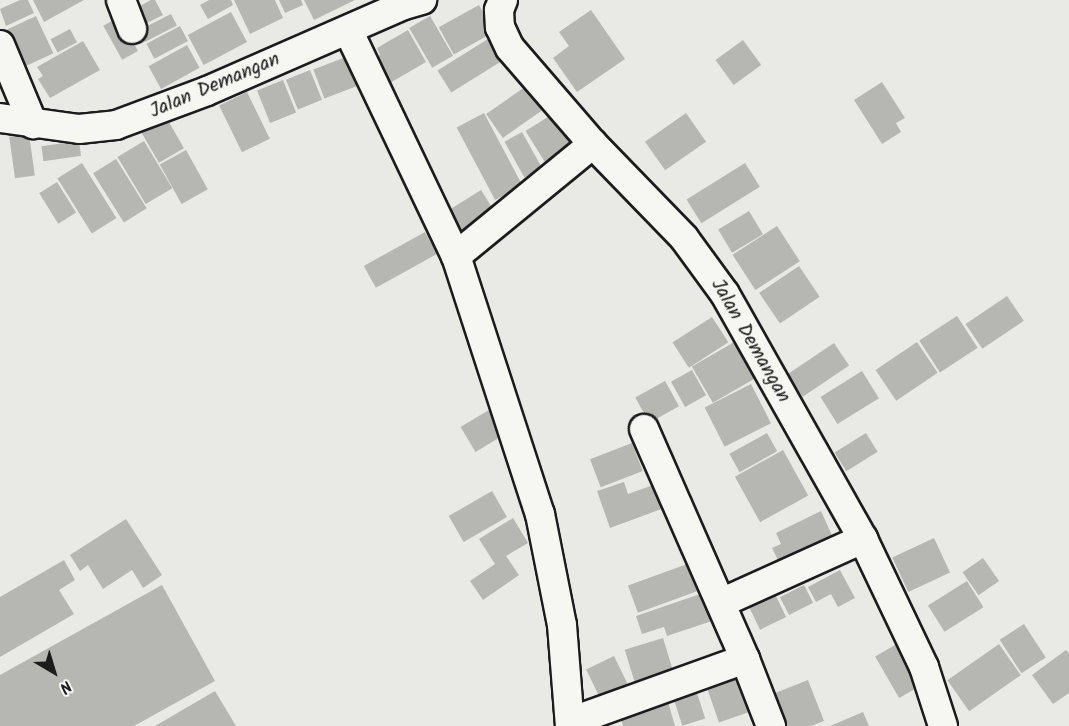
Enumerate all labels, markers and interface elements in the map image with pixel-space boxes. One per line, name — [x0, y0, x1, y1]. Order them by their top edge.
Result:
street label: Jalan Demangan — [146, 48, 284, 124]
street label: Jalan Demangan — [705, 275, 795, 407]
north arrow — [24, 642, 84, 702]
text: N — [54, 674, 77, 700]

